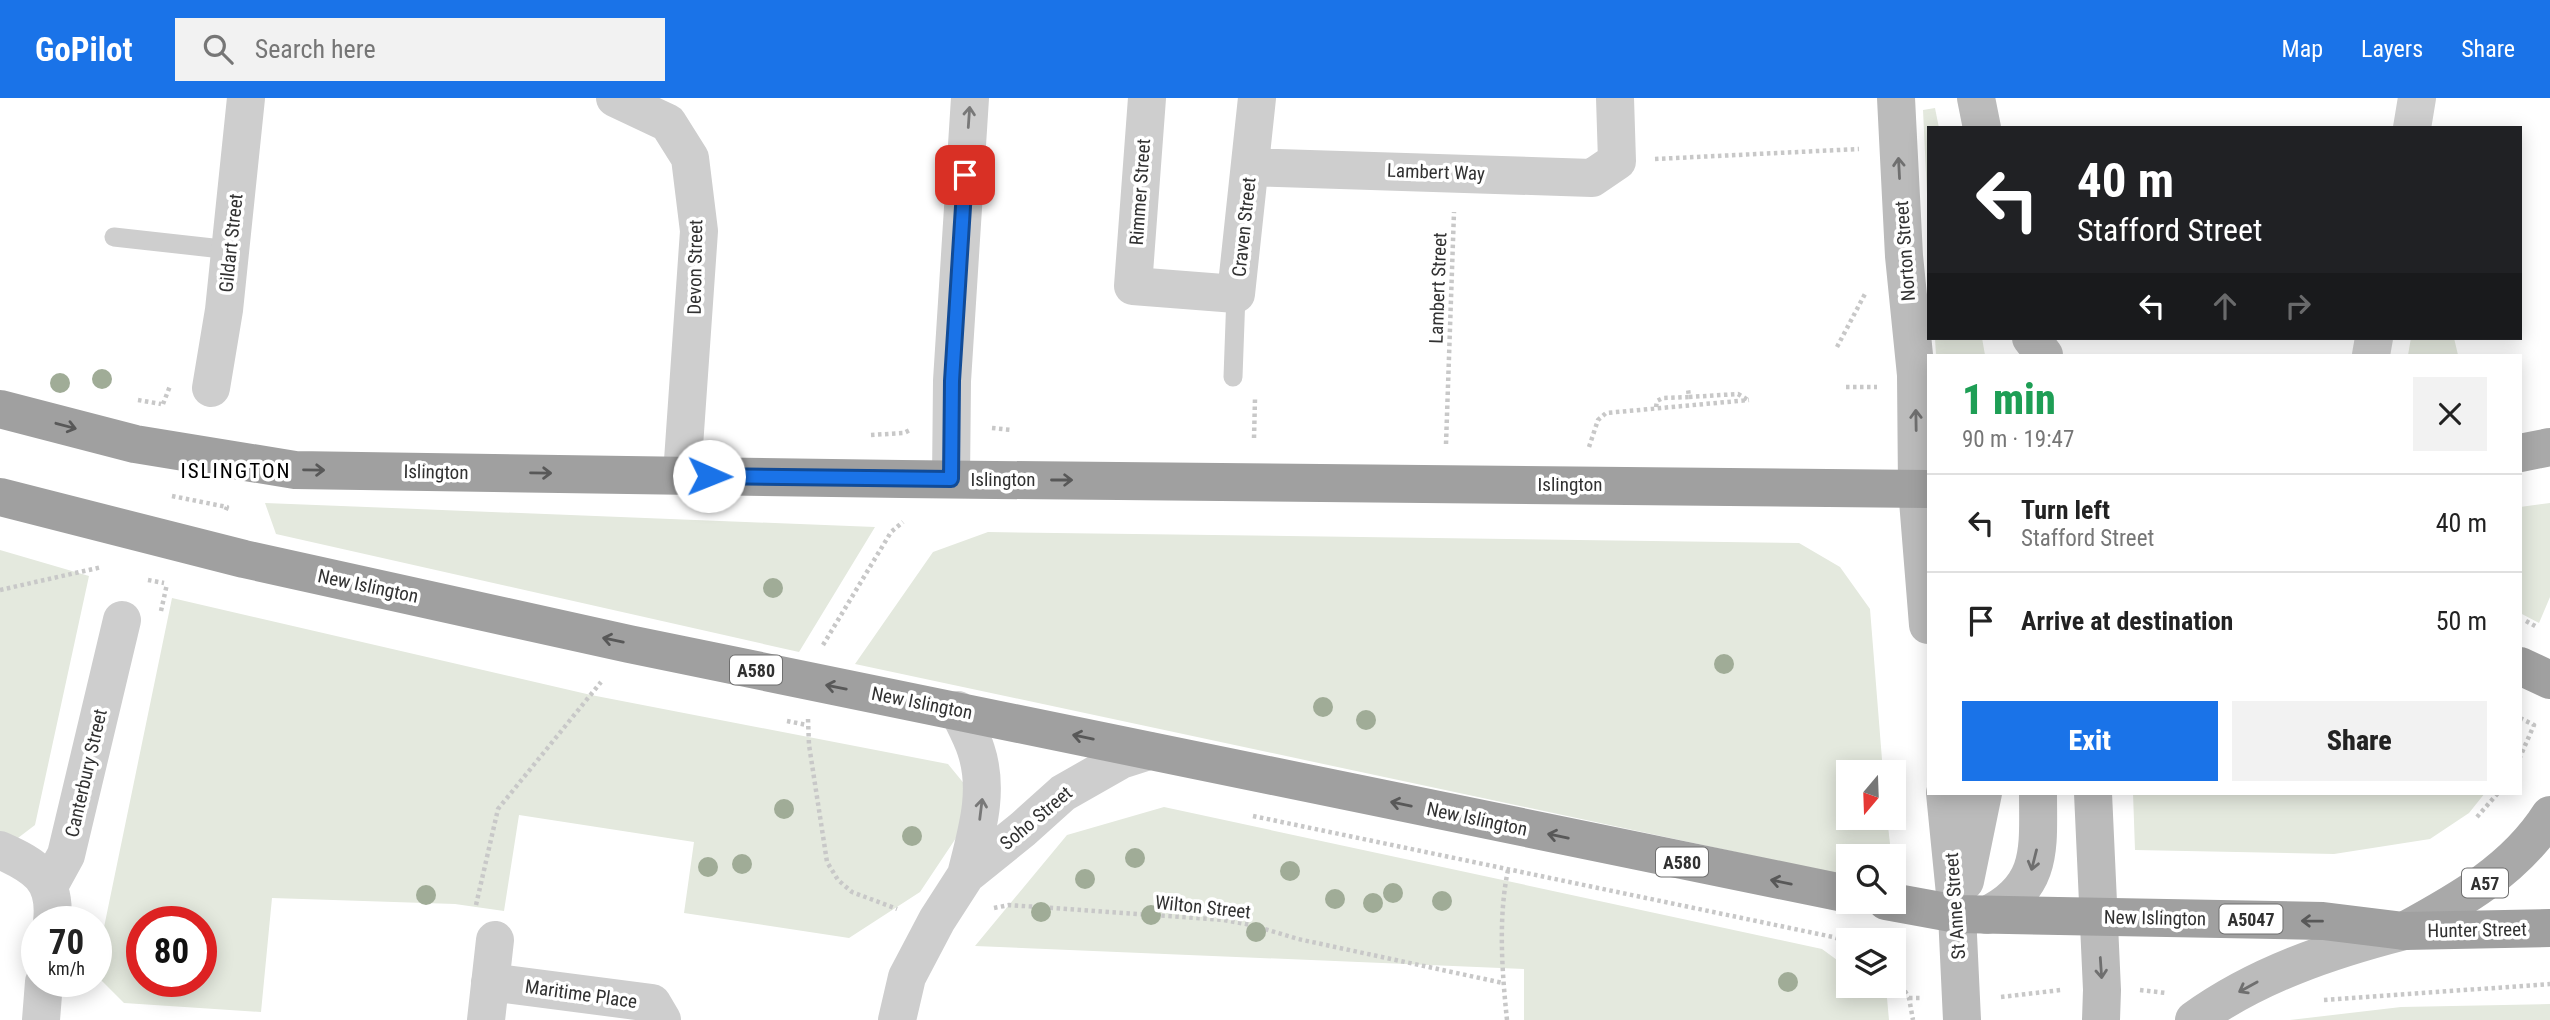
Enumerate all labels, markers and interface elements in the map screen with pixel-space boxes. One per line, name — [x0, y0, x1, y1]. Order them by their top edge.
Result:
search box — [175, 18, 665, 81]
text: GoPilot — [35, 30, 133, 69]
icon: search — [199, 30, 237, 68]
text: Search here — [255, 34, 376, 64]
text: Map — [2282, 35, 2323, 63]
text: Layers — [2361, 35, 2423, 63]
text: Share — [2461, 35, 2515, 63]
one-way arrow — [963, 106, 976, 129]
street label: Rimmer Street — [1125, 138, 1155, 246]
pin — [935, 145, 995, 205]
text: 40 m — [2077, 152, 2174, 209]
icon: left — [1962, 154, 2053, 245]
icon: arrive — [946, 156, 984, 194]
one-way arrow — [1893, 157, 1906, 180]
street label: Lambert Way — [1387, 159, 1485, 185]
street label: Craven Street — [1227, 176, 1261, 278]
street label: Gildart Street — [214, 192, 248, 294]
street label: Norton Street — [1890, 200, 1920, 302]
text: Stafford Street — [2077, 211, 2262, 249]
street label: Devon Street — [683, 219, 707, 315]
street label: Lambert Street — [1425, 232, 1451, 344]
icon: left — [2133, 287, 2171, 325]
icon: ahead — [2206, 287, 2244, 325]
icon: right — [2279, 287, 2317, 325]
text: 1 min — [1962, 375, 2056, 424]
button: close — [2413, 377, 2487, 451]
one-way arrow — [1909, 408, 1923, 431]
one-way arrow — [54, 420, 77, 433]
text: 90 m · 19:47 — [1962, 426, 2074, 453]
position arrow — [672, 439, 746, 513]
district label: ISLINGTON — [180, 459, 292, 483]
street label: Islington — [403, 460, 469, 484]
one-way arrow — [302, 463, 325, 477]
one-way arrow — [529, 466, 552, 480]
street label: Islington — [971, 468, 1035, 491]
one-way arrow — [1051, 473, 1074, 487]
street label: Islington — [1538, 473, 1602, 496]
text: Turn left — [2021, 495, 2110, 525]
icon: left — [1962, 504, 2000, 542]
text: 40 m — [2436, 508, 2487, 538]
text: Stafford Street — [2021, 525, 2154, 552]
street label: New Islington — [316, 564, 420, 608]
icon: arrive — [1962, 602, 2000, 640]
text: Arrive at destination — [2021, 606, 2233, 636]
text: 50 m — [2436, 606, 2487, 636]
one-way arrow — [602, 633, 625, 647]
road number: A580 — [730, 656, 782, 684]
one-way arrow — [825, 679, 848, 693]
street label: New Islington — [870, 682, 974, 724]
button: Exit — [1962, 701, 2218, 781]
button: Share — [2232, 701, 2487, 781]
street label: Canterbury Street — [60, 707, 112, 839]
one-way arrow — [1072, 729, 1094, 742]
north arrow — [1836, 760, 1906, 830]
map controls — [1836, 760, 1906, 998]
street label: Soho Street — [995, 781, 1077, 855]
one-way arrow — [1390, 796, 1413, 810]
street label: New Islington — [1425, 797, 1529, 841]
one-way arrow — [975, 798, 988, 820]
one-way arrow — [1547, 829, 1570, 843]
button: search — [1836, 844, 1906, 914]
road number: A580 — [1656, 848, 1708, 876]
one-way arrow — [2027, 849, 2040, 871]
street label: St Anne Street — [1940, 852, 1970, 960]
road number: A57 — [2462, 868, 2508, 898]
one-way arrow — [1770, 874, 1793, 888]
street label: Wilton Street — [1154, 891, 1252, 923]
road number: A5047 — [2220, 904, 2282, 934]
speed limit sign: 80 — [126, 906, 217, 997]
street label: New Islington — [2104, 906, 2206, 930]
one-way arrow — [2301, 914, 2324, 927]
street label: Hunter Street — [2427, 918, 2527, 942]
text: 70 — [49, 922, 84, 963]
button: layers — [1836, 928, 1906, 998]
one-way arrow — [2094, 956, 2107, 979]
text: km/h — [48, 958, 85, 979]
street label: Maritime Place — [524, 975, 639, 1013]
one-way arrow — [2238, 981, 2259, 994]

